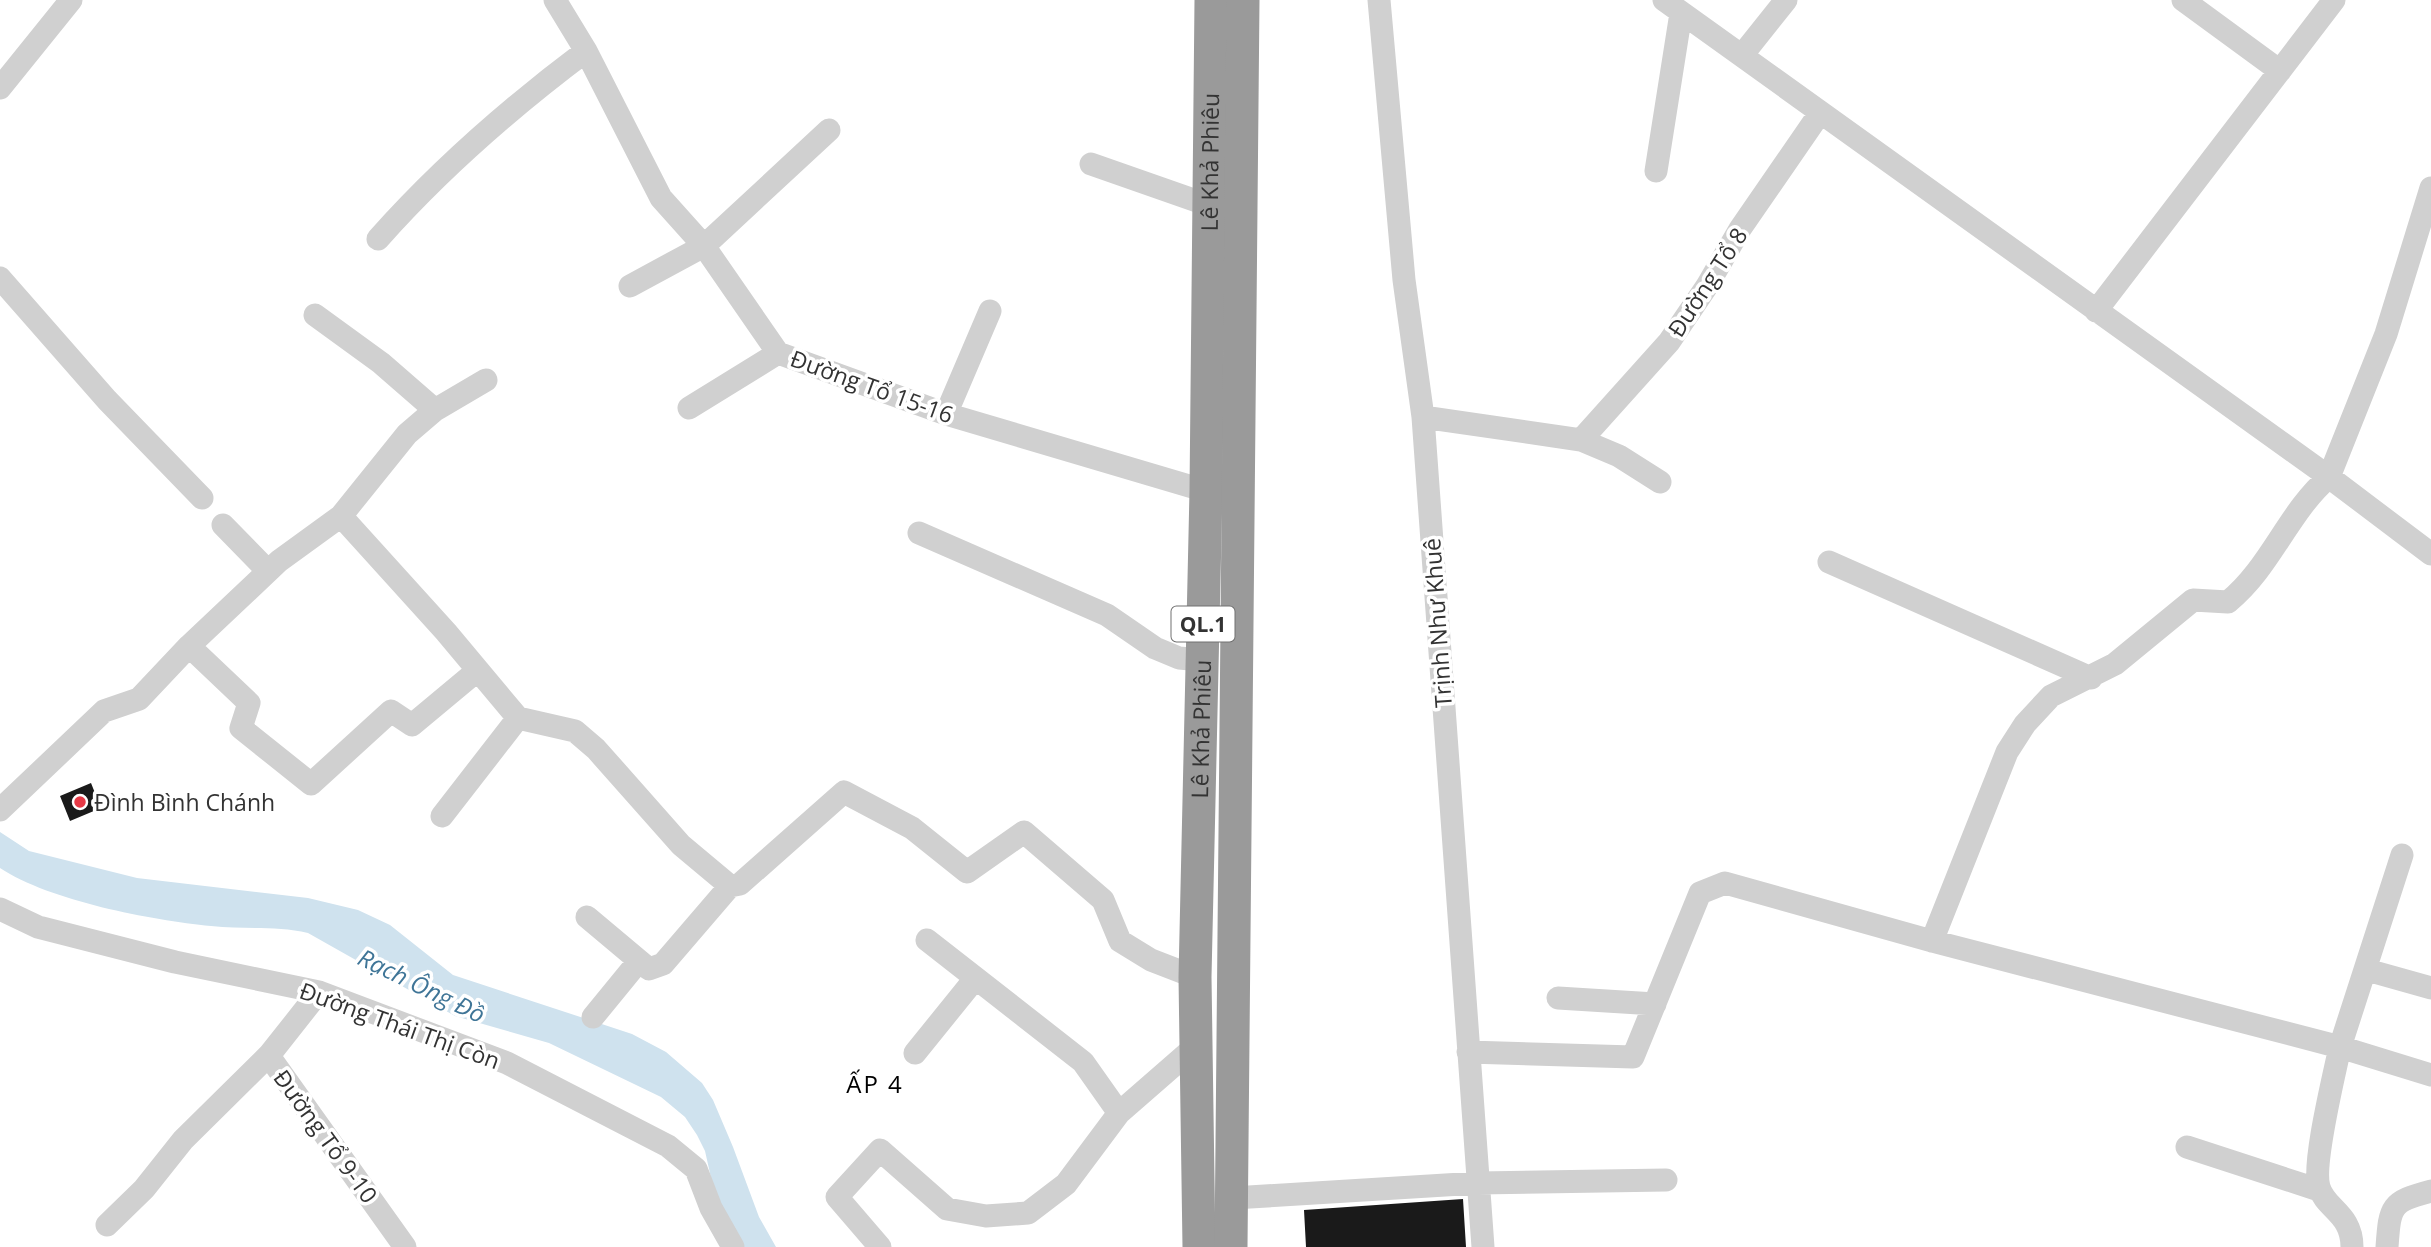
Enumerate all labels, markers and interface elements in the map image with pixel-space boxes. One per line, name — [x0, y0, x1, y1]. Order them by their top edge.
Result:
street label: Lê Khả Phiêu — [1193, 93, 1226, 232]
street label: Đường Tổ 8 — [1660, 221, 1754, 343]
street label: Đường Tổ 15-16 — [786, 342, 958, 430]
street label: Trịnh Như Khuê — [1415, 537, 1459, 709]
road number: QL.1 — [1172, 606, 1234, 642]
street label: Lê Khả Phiêu — [1183, 659, 1218, 799]
place label: Đình Bình Chánh — [94, 786, 275, 818]
marker: Đình Bình Chánh — [72, 794, 88, 810]
water label: Rạch Ông Đồ — [353, 940, 491, 1030]
street label: Đường Thái Thị Còn — [295, 974, 505, 1076]
street label: Đường Tổ 9-10 — [267, 1063, 385, 1209]
district label: ẤP 4 — [846, 1067, 904, 1100]

